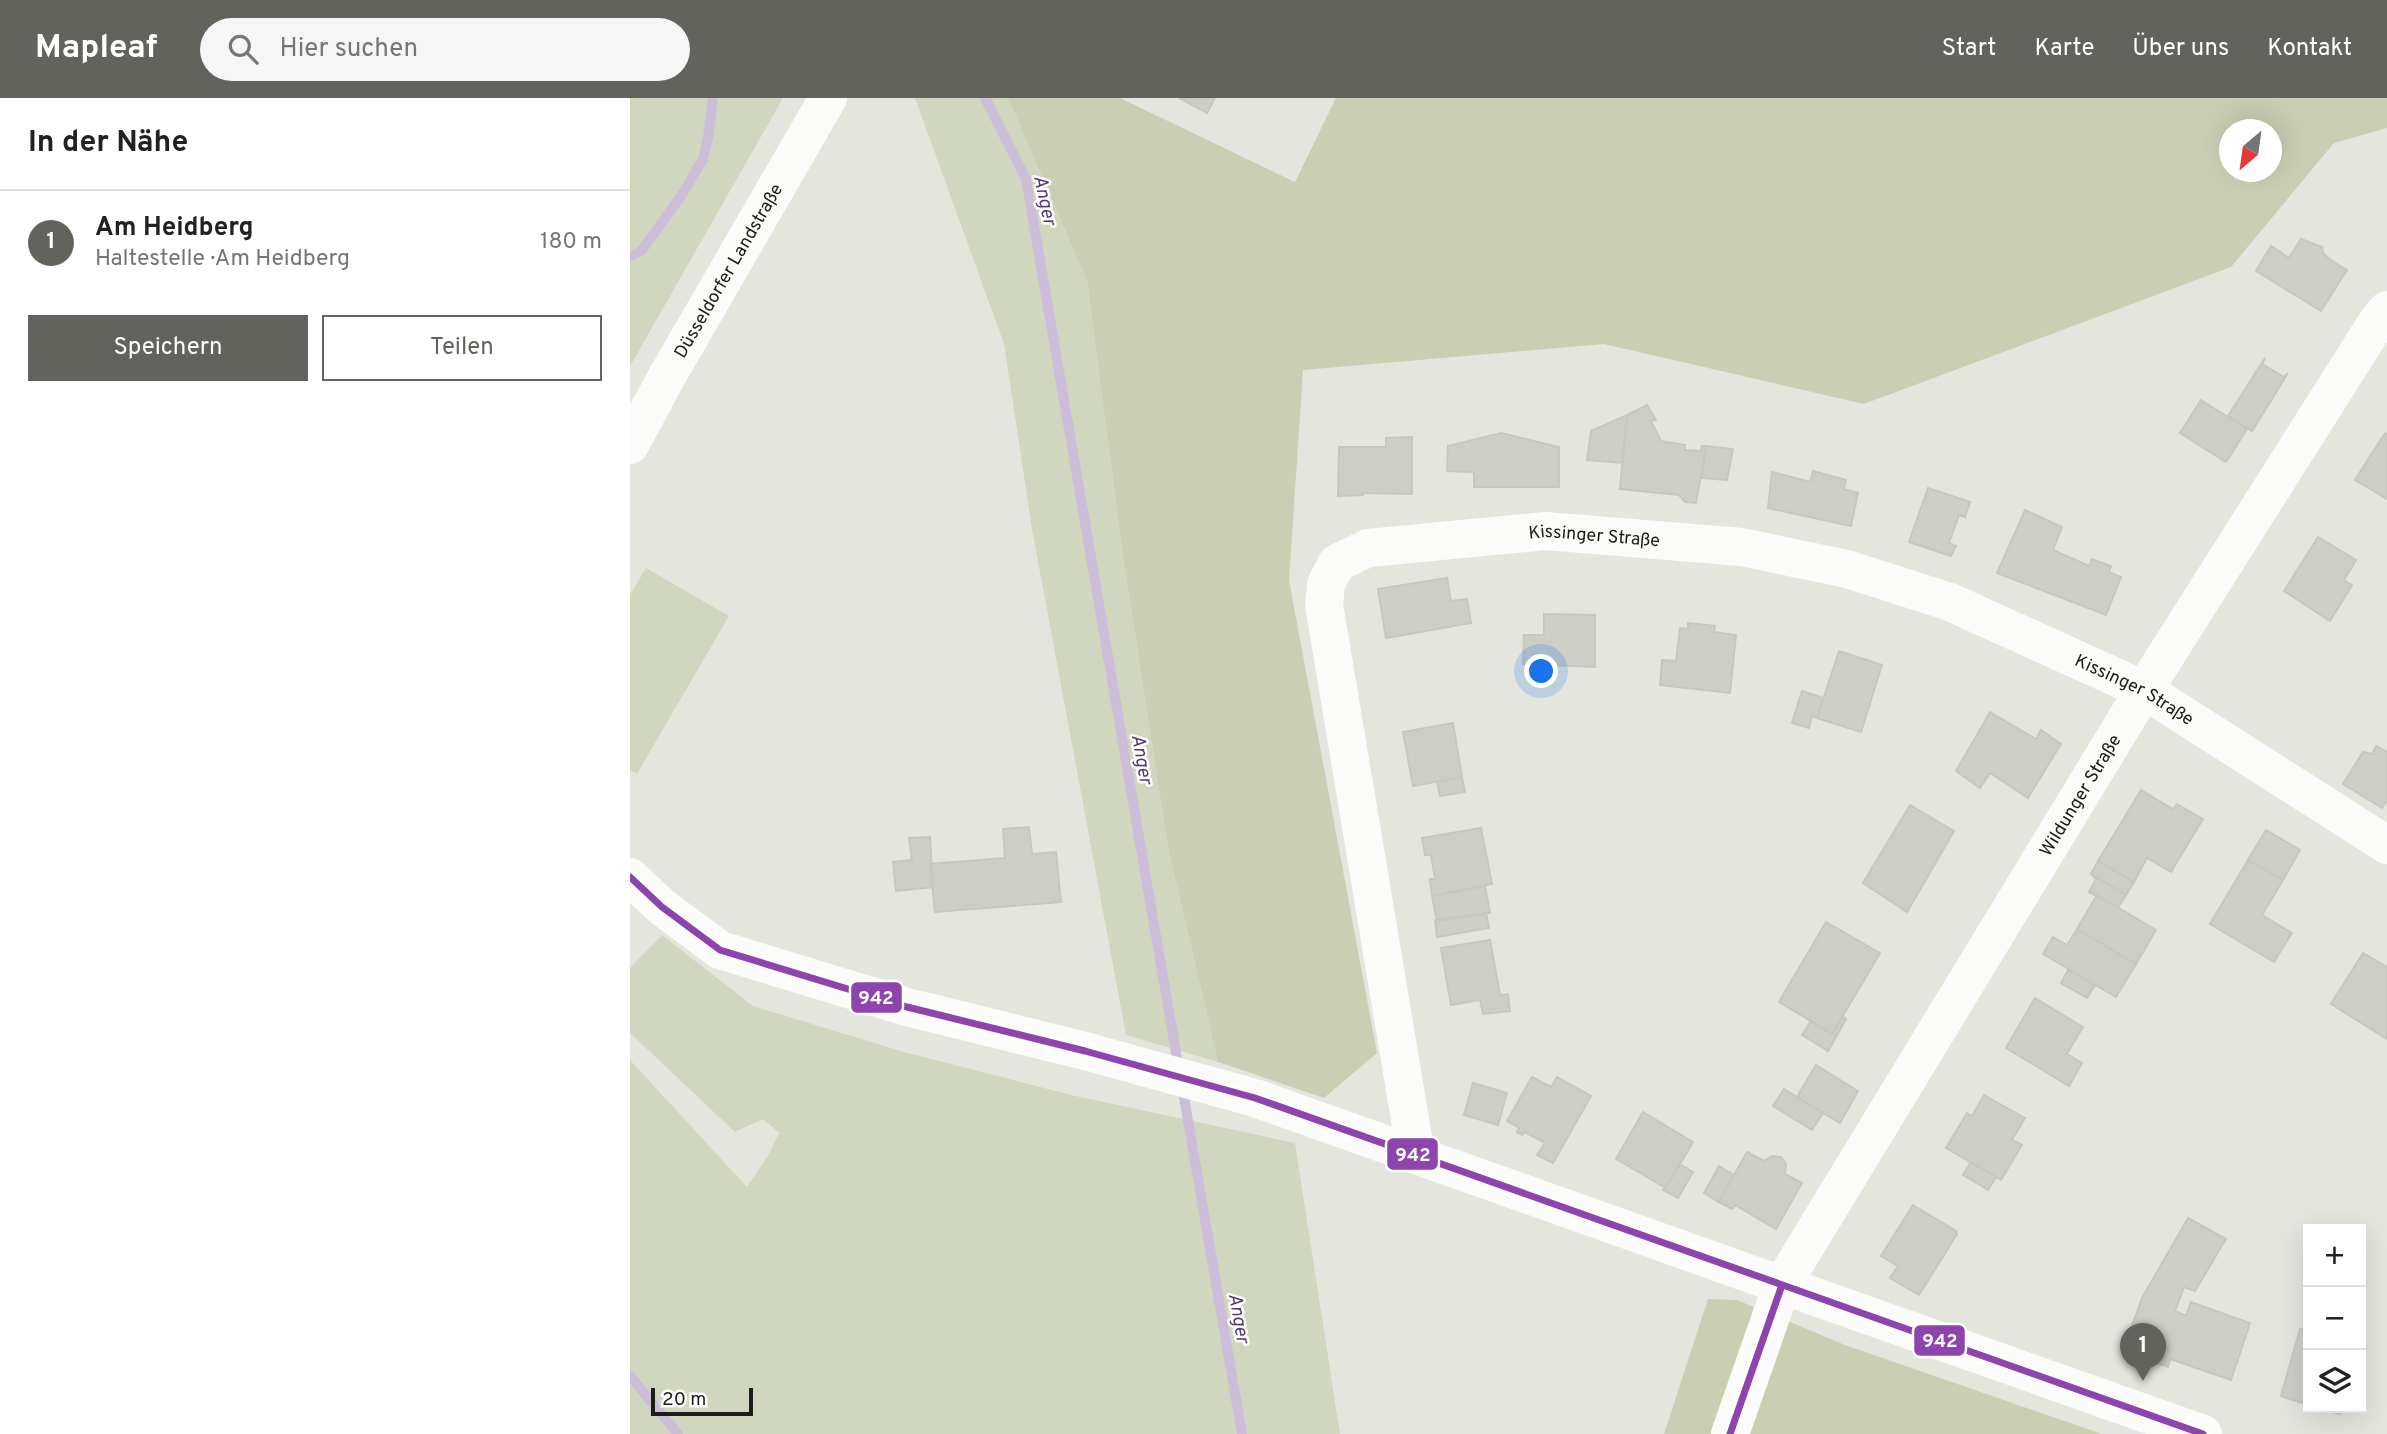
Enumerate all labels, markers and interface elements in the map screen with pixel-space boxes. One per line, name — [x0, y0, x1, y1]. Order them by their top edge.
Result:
search box — [200, 18, 690, 81]
text: Mapleaf — [35, 28, 158, 70]
icon: search — [224, 30, 262, 68]
text: Hier suchen — [280, 33, 418, 66]
text: Start — [1942, 34, 1996, 64]
text: Karte — [2034, 34, 2094, 64]
text: Über uns — [2132, 34, 2229, 64]
text: Kontakt — [2267, 34, 2352, 64]
north arrow — [2219, 119, 2282, 182]
text: In der Nähe — [28, 125, 188, 162]
water label: Anger — [1027, 173, 1061, 229]
street label: Düsseldorfer Landstraße — [670, 180, 789, 363]
text: Am Heidberg — [95, 212, 253, 245]
text: 1 — [46, 228, 56, 257]
text: 180 m — [540, 228, 602, 257]
text: Haltestelle · Am Heidberg — [95, 245, 350, 274]
button: Speichern — [28, 315, 308, 381]
button: Teilen — [322, 315, 602, 381]
street label: Kissinger Straße — [1527, 521, 1661, 553]
street label: Kissinger Straße — [2071, 650, 2198, 732]
your location — [1524, 654, 1558, 688]
street label: Wildunger Straße — [2035, 731, 2127, 861]
water label: Anger — [1125, 732, 1158, 788]
line badge: 942 — [850, 981, 903, 1014]
text: 942 — [858, 987, 894, 1011]
line badge: 942 — [1386, 1137, 1439, 1171]
text: 942 — [1395, 1144, 1431, 1168]
map controls — [2303, 1224, 2366, 1413]
button: + — [2303, 1224, 2366, 1287]
button: − — [2303, 1287, 2366, 1350]
water label: Anger — [1222, 1291, 1255, 1347]
pin: 1 — [2120, 1323, 2166, 1381]
line badge: 942 — [1913, 1324, 1966, 1357]
text: 942 — [1922, 1330, 1958, 1354]
button: layers — [2303, 1350, 2366, 1413]
scale bar — [651, 1385, 752, 1417]
text: 20 m — [662, 1388, 706, 1412]

